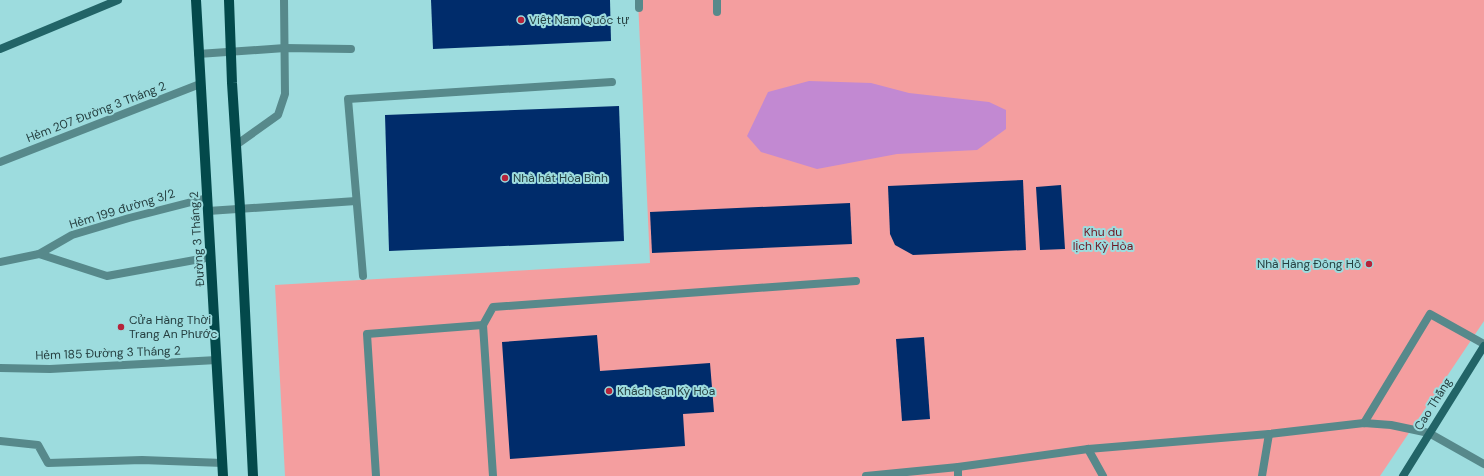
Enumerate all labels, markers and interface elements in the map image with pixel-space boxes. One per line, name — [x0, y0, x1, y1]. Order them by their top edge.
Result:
place label: Việt Nam Quốc tự — [529, 12, 629, 28]
marker: Việt Nam Quốc tự — [516, 15, 526, 25]
street label: Hẻm 207 Đường 3 Tháng 2 — [24, 78, 168, 146]
place label: Nhà hát Hòa Bình — [513, 170, 608, 186]
marker: Nhà hát Hòa Bình — [500, 173, 510, 183]
street label: Hẻm 199 đường 3/2 — [67, 185, 177, 233]
street label: Đường 3 Tháng 2 — [186, 191, 208, 287]
park label: Khu du lịch Kỳ Hòa — [1073, 224, 1133, 254]
place label: Nhà Hàng Đông Hồ — [1257, 256, 1361, 272]
marker: Nhà Hàng Đông Hồ — [1364, 259, 1374, 269]
place label: Cửa Hàng Thời Trang An Phước — [129, 312, 218, 342]
marker: Cửa Hàng Thời Trang An Phước — [116, 322, 126, 332]
street label: Hẻm 185 Đường 3 Tháng 2 — [35, 342, 181, 364]
street label: Cao Thắng — [1411, 374, 1456, 433]
place label: Khách sạn Kỳ Hòa — [617, 383, 715, 399]
marker: Khách sạn Kỳ Hòa — [604, 386, 614, 396]

